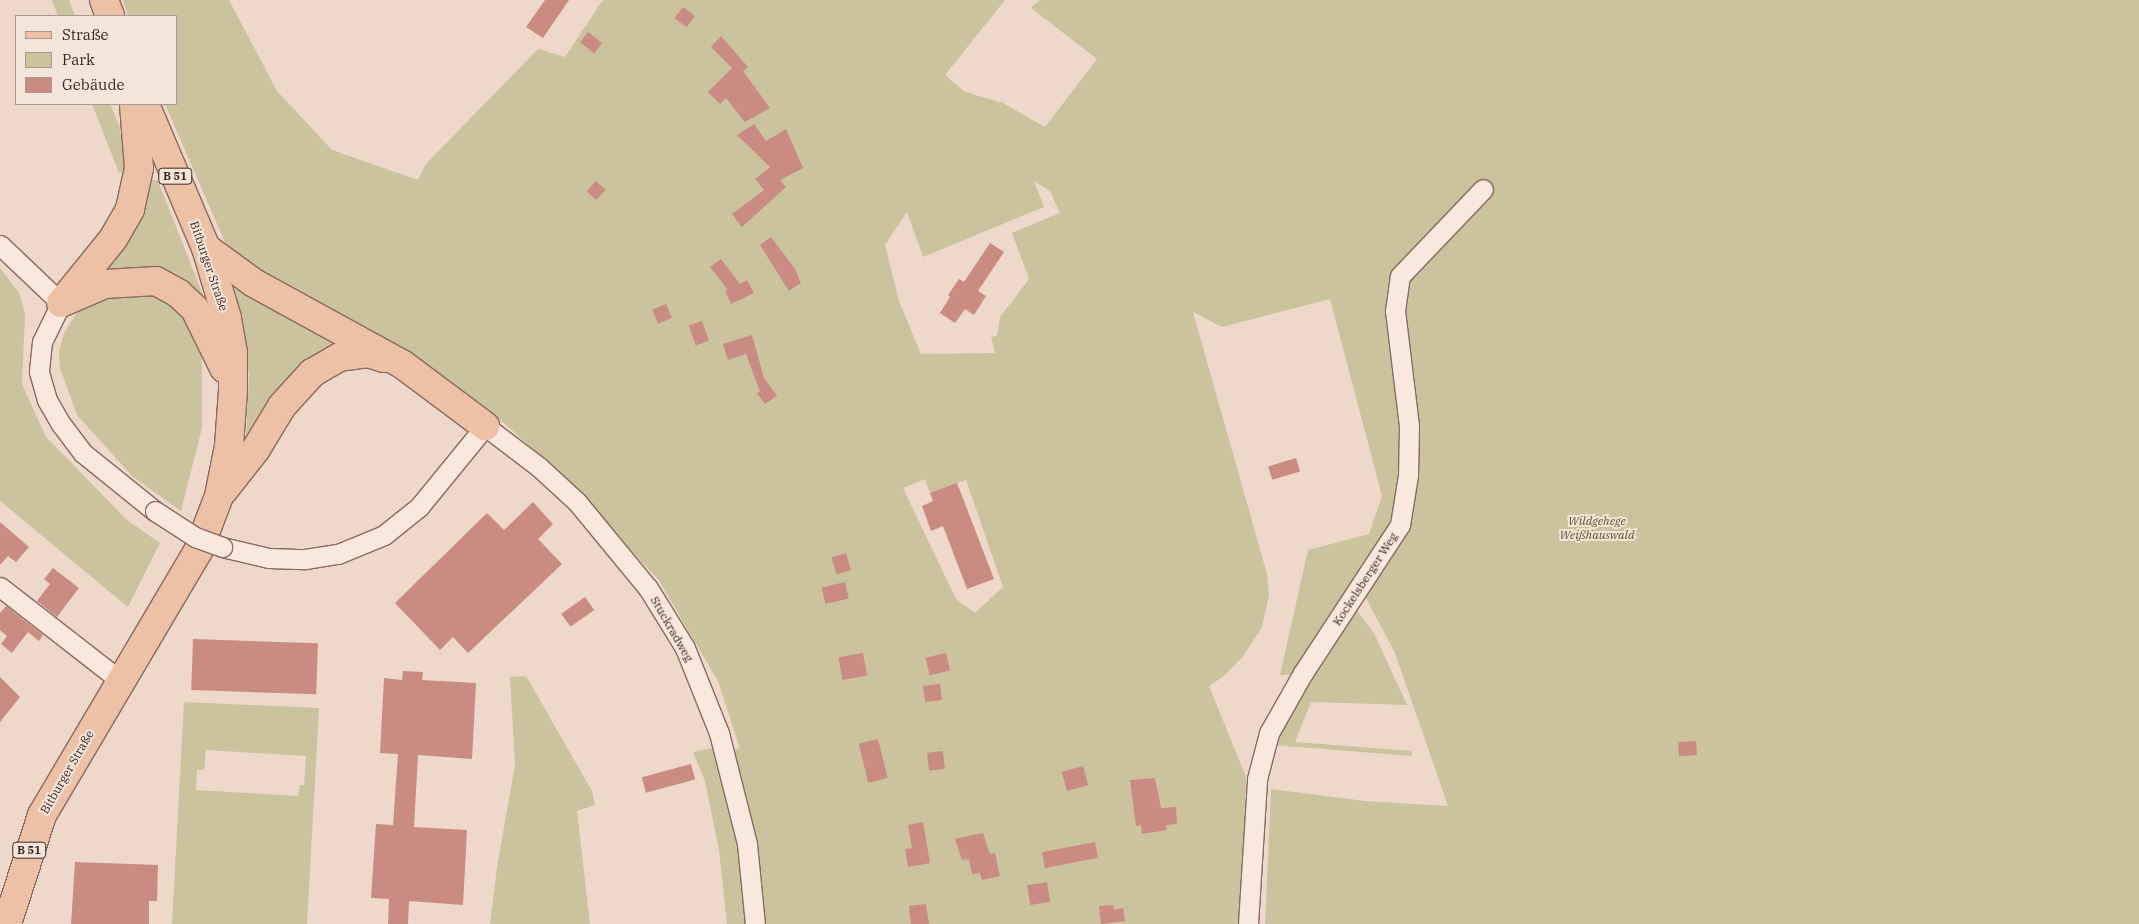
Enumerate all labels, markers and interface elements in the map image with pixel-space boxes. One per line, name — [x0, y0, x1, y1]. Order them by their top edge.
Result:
legend — [15, 15, 178, 105]
text: Straße — [62, 25, 109, 44]
text: Park — [62, 50, 95, 69]
text: Gebäude — [62, 75, 125, 94]
road number: B 51 — [158, 168, 192, 185]
street label: Bitburger Straße — [187, 219, 231, 313]
park label: Wildgehege Weißhauswald — [1560, 514, 1634, 542]
street label: Kockelsberger Weg — [1330, 530, 1400, 628]
street label: Stuckradweg — [647, 594, 697, 664]
street label: Bitburger Straße — [37, 728, 97, 816]
road number: B 51 — [12, 842, 46, 858]

